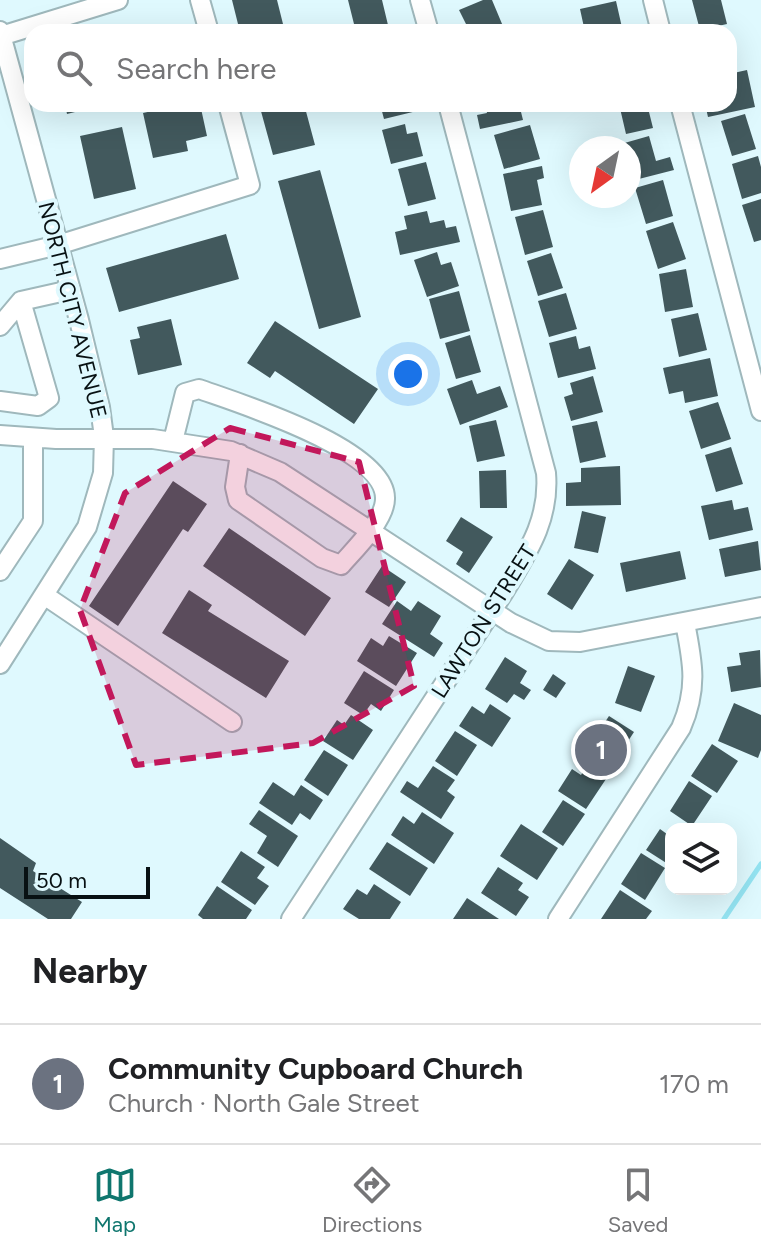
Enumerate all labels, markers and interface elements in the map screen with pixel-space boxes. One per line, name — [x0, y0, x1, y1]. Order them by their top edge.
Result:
search box — [24, 24, 737, 112]
icon: search — [52, 46, 96, 90]
text: Search here — [116, 50, 276, 87]
north arrow — [569, 136, 641, 208]
street label: NORTH CITY AVENUE — [33, 199, 113, 421]
your location — [388, 354, 428, 394]
street label: LAWTON STREET — [425, 539, 542, 703]
pin: 1 — [575, 720, 627, 780]
map controls — [665, 823, 737, 895]
button: layers — [665, 823, 737, 895]
scale bar — [24, 863, 150, 899]
text: 50 m — [36, 867, 87, 894]
text: Nearby — [32, 951, 147, 992]
text: Community Cupboard Church — [108, 1050, 523, 1087]
text: 1 — [53, 1068, 63, 1100]
text: 170 m — [659, 1068, 729, 1100]
text: Church · North Gale Street — [108, 1087, 419, 1119]
tab: Map — [93, 1163, 137, 1238]
tab: Directions — [322, 1163, 422, 1238]
tab: Saved — [608, 1163, 668, 1238]

